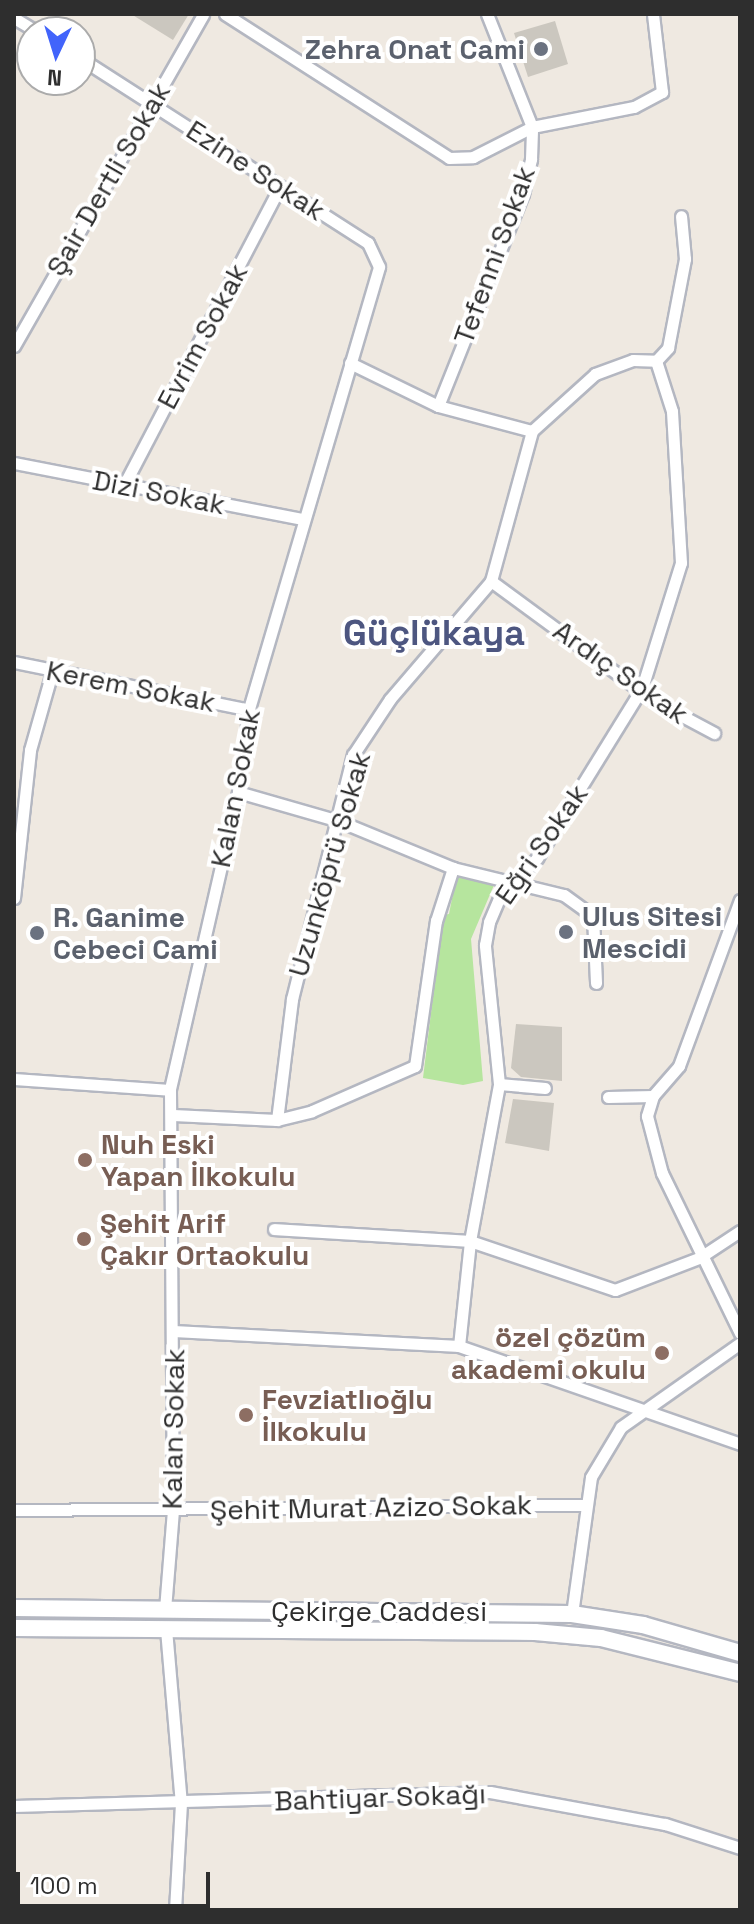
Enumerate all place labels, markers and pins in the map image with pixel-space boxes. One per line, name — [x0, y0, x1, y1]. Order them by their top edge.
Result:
place label: Zehra Onat Cami — [305, 32, 525, 66]
marker: Zehra Onat Cami — [532, 40, 550, 58]
place label: Ulus Sitesi Mescidi — [582, 899, 722, 965]
place label: R. Ganime Cebeci Cami — [53, 900, 218, 966]
marker: Ulus Sitesi Mescidi — [557, 923, 575, 941]
marker: R. Ganime Cebeci Cami — [28, 924, 46, 942]
place label: Nuh Eski Yapan İlkokulu — [101, 1127, 295, 1193]
marker: Nuh Eski Yapan İlkokulu — [76, 1151, 94, 1169]
place label: Şehit Arif Çakır Ortaokulu — [100, 1206, 309, 1272]
marker: Şehit Arif Çakır Ortaokulu — [75, 1230, 93, 1248]
place label: özel çözüm akademi okulu — [451, 1320, 646, 1386]
marker: özel çözüm akademi okulu — [653, 1344, 671, 1362]
place label: Fevziatlıoğlu İlkokulu — [262, 1382, 432, 1448]
marker: Fevziatlıoğlu İlkokulu — [237, 1406, 255, 1424]

